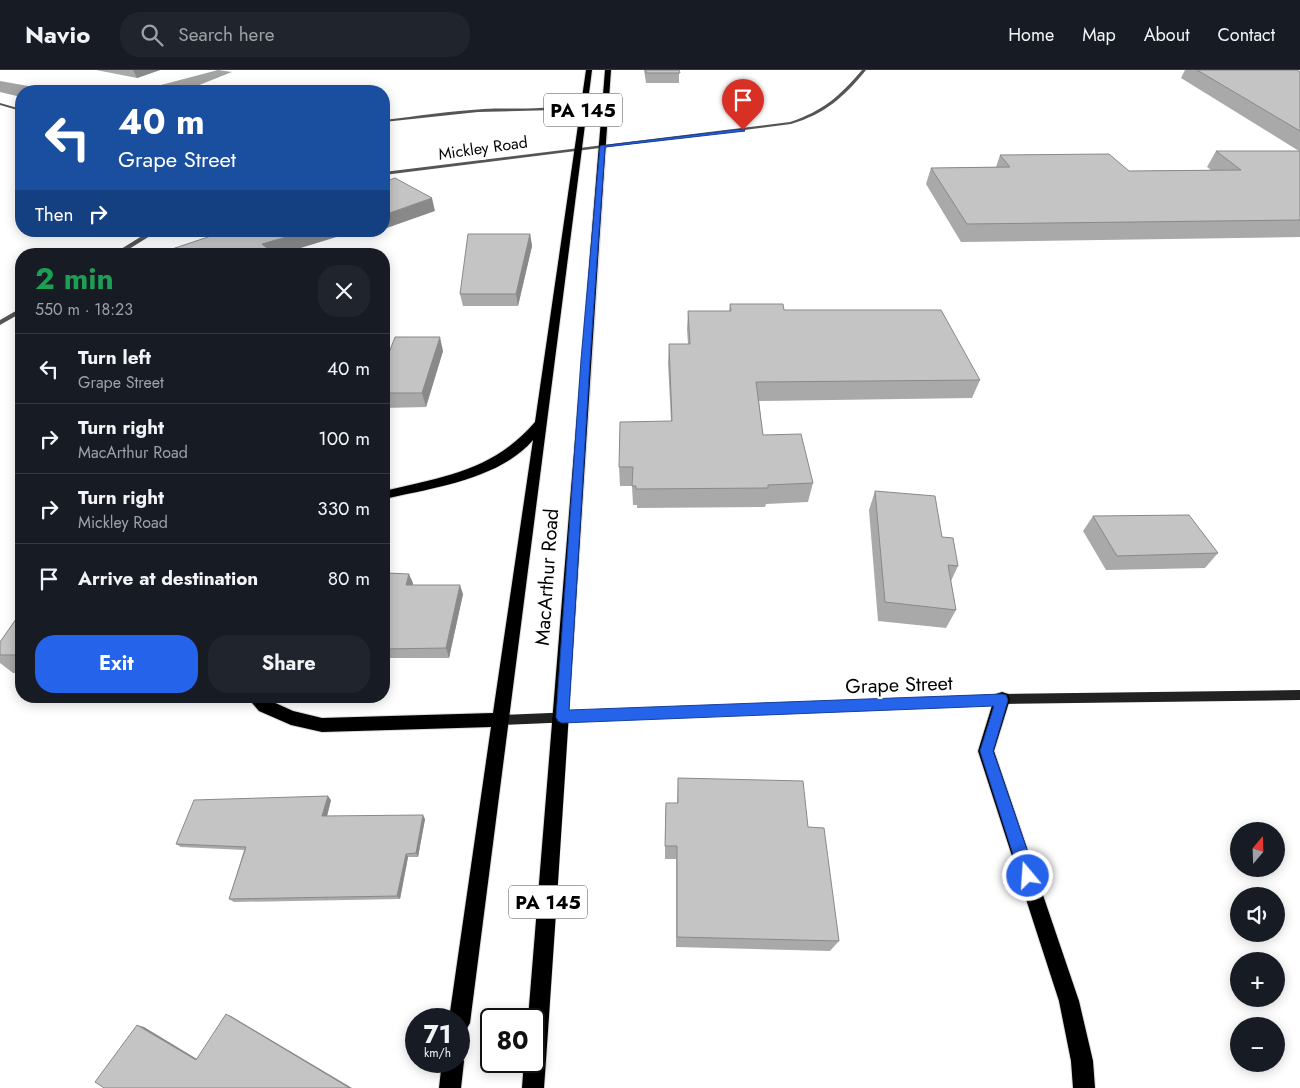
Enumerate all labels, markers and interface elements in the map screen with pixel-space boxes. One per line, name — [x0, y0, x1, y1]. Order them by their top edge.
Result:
search box — [120, 12, 470, 57]
text: Navio — [25, 17, 90, 52]
icon: search — [138, 21, 166, 49]
text: Search here — [178, 21, 274, 48]
text: Home — [1008, 22, 1054, 48]
text: Map — [1082, 22, 1116, 48]
text: About — [1144, 22, 1189, 48]
text: Contact — [1217, 22, 1275, 48]
pin — [722, 79, 764, 130]
icon: arrive — [729, 86, 757, 114]
road number: PA 145 — [544, 94, 622, 126]
text: 40 m — [118, 97, 205, 147]
icon: left — [35, 105, 100, 170]
street label: Mickley Road — [437, 130, 529, 166]
text: Grape Street — [118, 143, 236, 175]
icon: right — [84, 200, 112, 228]
text: Then — [35, 201, 74, 228]
text: 2 min — [35, 257, 114, 300]
button: close — [318, 265, 370, 317]
text: 550 m · 18:23 — [35, 298, 133, 321]
text: Turn left — [78, 344, 151, 371]
icon: left — [35, 355, 63, 383]
text: 40 m — [327, 355, 370, 382]
text: Grape Street — [78, 371, 164, 394]
text: Turn right — [78, 414, 164, 441]
icon: right — [35, 425, 63, 453]
text: 100 m — [318, 425, 370, 452]
text: MacArthur Road — [78, 441, 188, 464]
text: Turn right — [78, 484, 164, 511]
icon: right — [35, 495, 63, 523]
text: 330 m — [317, 495, 370, 522]
street label: MacArthur Road — [528, 508, 566, 646]
text: Mickley Road — [78, 511, 168, 534]
icon: arrive — [35, 565, 63, 593]
text: Arrive at destination — [78, 565, 258, 592]
text: 80 m — [328, 565, 370, 592]
button: Exit — [35, 635, 198, 693]
button: Share — [208, 635, 370, 693]
street label: Grape Street — [845, 669, 953, 701]
north arrow — [1230, 822, 1285, 878]
map controls — [1230, 822, 1285, 1072]
position arrow — [1001, 849, 1053, 901]
road number: PA 145 — [509, 886, 587, 919]
button: sound — [1230, 887, 1285, 942]
button: + — [1230, 952, 1285, 1007]
speed limit sign: 80 — [480, 1008, 545, 1073]
text: 71 — [424, 1016, 451, 1052]
button: − — [1230, 1017, 1285, 1072]
text: km/h — [424, 1044, 451, 1062]

